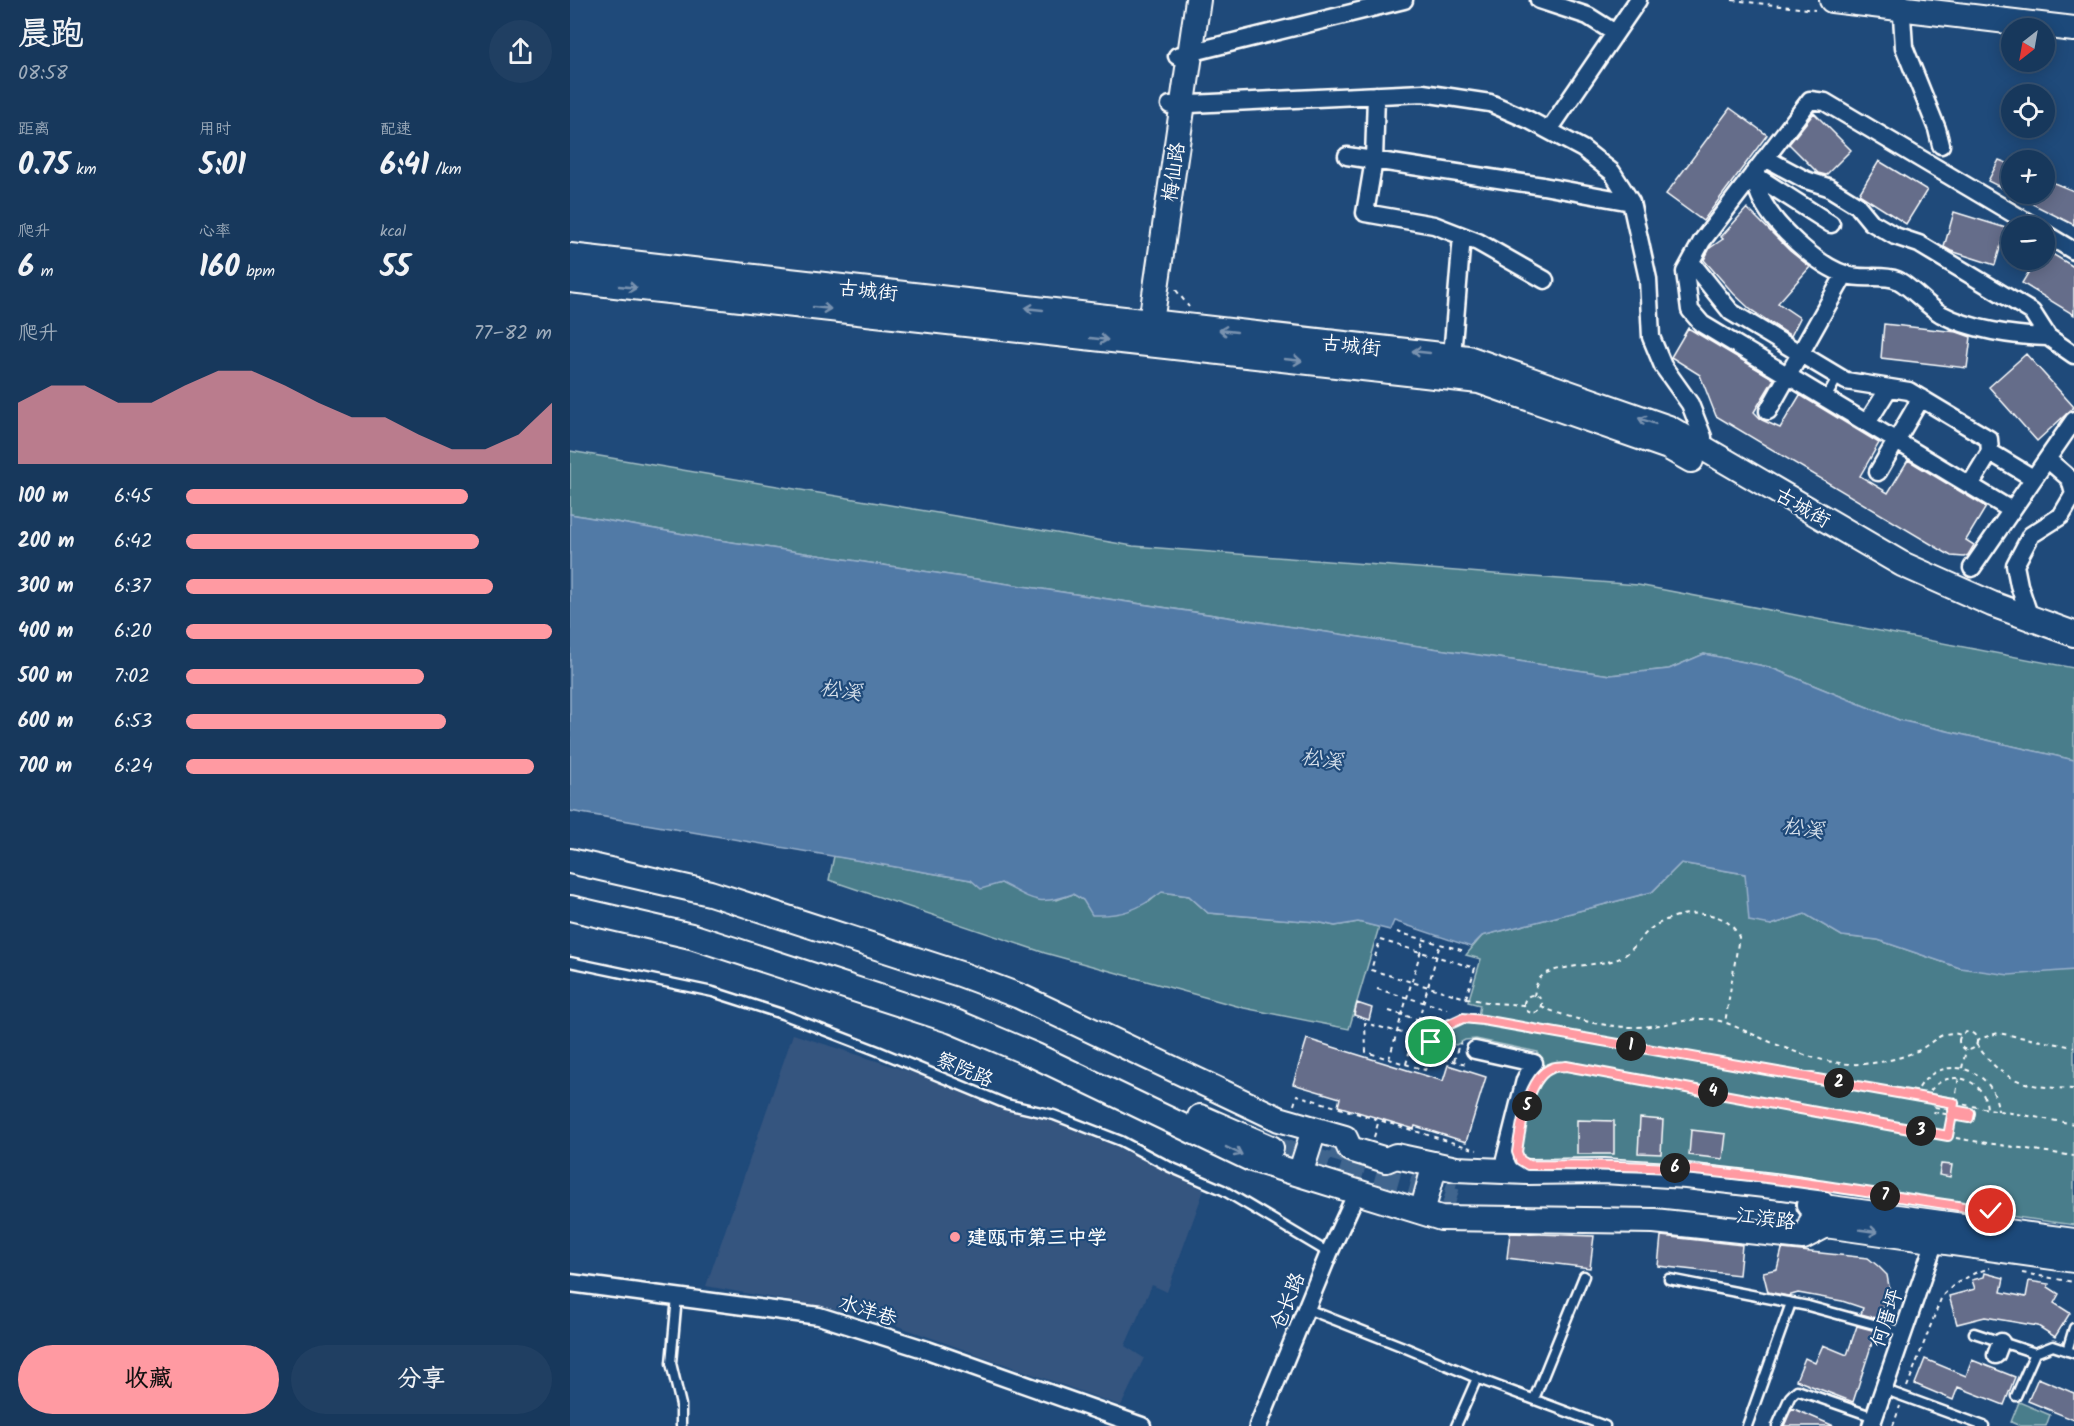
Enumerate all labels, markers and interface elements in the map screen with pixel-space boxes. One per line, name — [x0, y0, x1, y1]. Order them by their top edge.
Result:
text: 晨跑 — [18, 9, 84, 62]
north arrow — [2001, 18, 2055, 72]
map controls — [2001, 18, 2055, 270]
button: share — [489, 20, 552, 83]
text: 08:58 — [18, 58, 68, 90]
button: locate — [2001, 84, 2055, 138]
text: 距离 — [18, 117, 50, 142]
text: 用时 — [199, 117, 231, 142]
text: 配速 — [380, 117, 412, 142]
street label: 梅仙路 — [1155, 139, 1195, 204]
text: 0.75 — [18, 142, 70, 190]
text: 5:01 — [199, 142, 246, 190]
text: 6:41 — [380, 142, 429, 190]
button: + — [2001, 150, 2055, 204]
text: km — [70, 157, 97, 182]
text: /km — [429, 157, 461, 182]
button: − — [2001, 216, 2055, 270]
text: 爬升 — [18, 219, 50, 244]
text: 心率 — [199, 219, 231, 244]
text: kcal — [380, 219, 406, 244]
text: 6 — [18, 244, 34, 292]
text: 160 — [199, 244, 240, 292]
text: 55 — [380, 244, 410, 292]
text: m — [34, 259, 53, 284]
text: bpm — [240, 259, 275, 284]
street label: 古城街 — [836, 273, 899, 311]
one-way arrow — [618, 281, 638, 292]
one-way arrow — [812, 303, 831, 314]
one-way arrow — [1024, 303, 1044, 314]
text: 爬升 — [18, 318, 58, 350]
text: 77–82 m — [474, 318, 552, 350]
one-way arrow — [1218, 325, 1238, 336]
street label: 古城街 — [1319, 328, 1382, 366]
one-way arrow — [1089, 334, 1109, 345]
one-way arrow — [1412, 347, 1432, 358]
one-way arrow — [1283, 355, 1302, 366]
one-way arrow — [1638, 414, 1657, 425]
street label: 古城街 — [1768, 480, 1836, 538]
text: 100 m — [18, 481, 69, 513]
text: 6:45 — [114, 481, 152, 513]
text: 200 m — [18, 526, 74, 558]
text: 6:42 — [114, 526, 153, 558]
text: 300 m — [18, 571, 74, 603]
text: 6:37 — [114, 571, 151, 603]
text: 400 m — [18, 616, 74, 648]
text: 6:20 — [114, 616, 152, 648]
text: 500 m — [18, 661, 73, 693]
text: 7:02 — [114, 661, 150, 693]
water label: 松溪 — [818, 672, 865, 711]
text: 600 m — [18, 706, 73, 738]
text: 6:53 — [114, 706, 152, 738]
water label: 松溪 — [1299, 741, 1346, 780]
text: 700 m — [18, 751, 72, 783]
text: 6:24 — [114, 751, 153, 783]
water label: 松溪 — [1780, 810, 1827, 849]
pin — [1405, 1016, 1456, 1067]
icon: arrive — [1414, 1025, 1447, 1058]
pin: 1 — [1616, 1031, 1646, 1061]
text: 1 — [1629, 1033, 1633, 1058]
street label: 察院路 — [930, 1044, 999, 1098]
pin: 2 — [1824, 1068, 1854, 1098]
text: 2 — [1834, 1070, 1844, 1095]
pin: 4 — [1698, 1077, 1728, 1107]
text: 4 — [1709, 1079, 1717, 1104]
pin: 5 — [1512, 1091, 1542, 1121]
text: 5 — [1523, 1093, 1531, 1118]
pin: 3 — [1906, 1116, 1936, 1146]
text: 3 — [1917, 1118, 1925, 1143]
one-way arrow — [1225, 1146, 1243, 1158]
pin: 6 — [1660, 1153, 1690, 1183]
text: 6 — [1671, 1155, 1679, 1180]
pin: 7 — [1870, 1181, 1900, 1211]
text: 7 — [1881, 1183, 1889, 1208]
pin — [1965, 1185, 2016, 1236]
icon: check — [1974, 1194, 2007, 1227]
street label: 江滨路 — [1734, 1200, 1798, 1240]
place label: 建瓯市第三中学 — [967, 1223, 1107, 1255]
one-way arrow — [1859, 1226, 1879, 1237]
marker: 建瓯市第三中学 — [948, 1230, 962, 1244]
street label: 仓长路 — [1263, 1267, 1315, 1336]
street label: 何厝坪 — [1863, 1285, 1913, 1352]
street label: 水洋巷 — [834, 1287, 902, 1337]
button: 收藏 — [18, 1345, 279, 1414]
button: 分享 — [291, 1345, 552, 1414]

